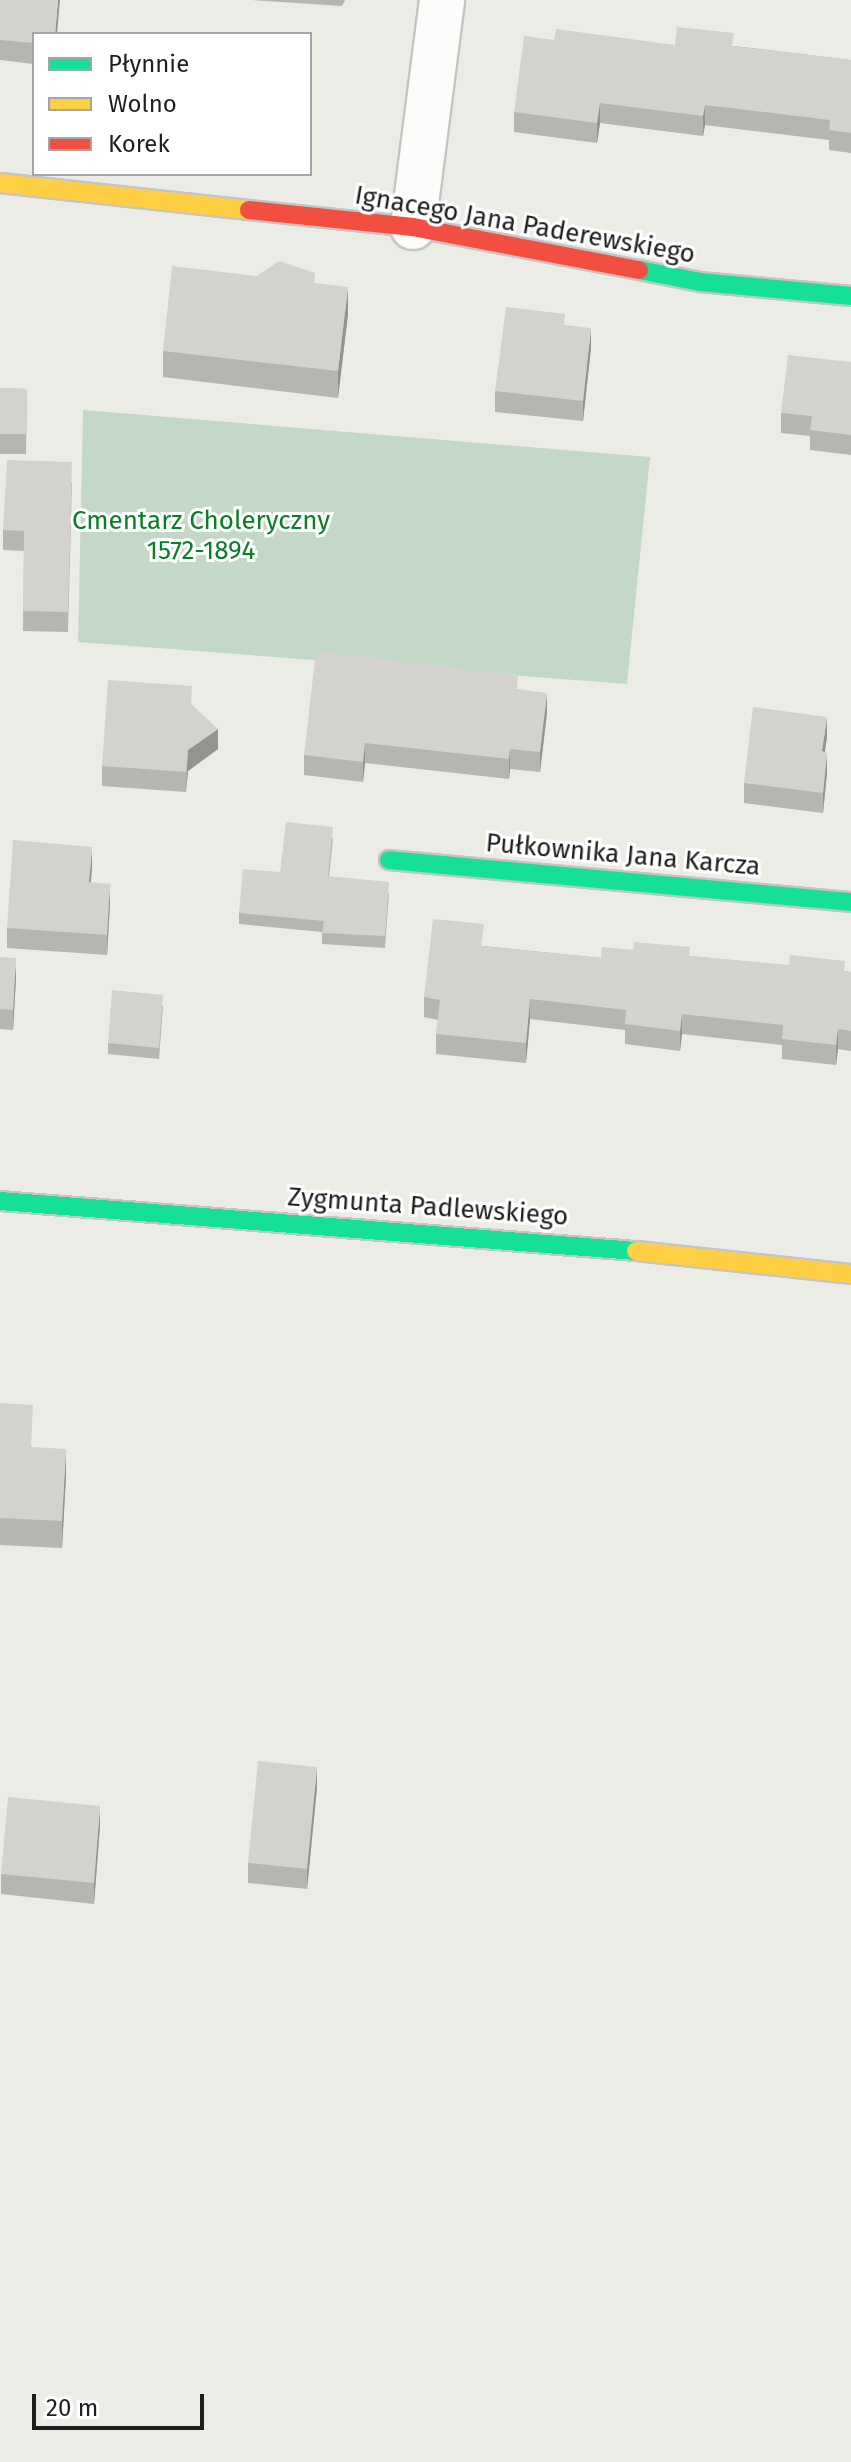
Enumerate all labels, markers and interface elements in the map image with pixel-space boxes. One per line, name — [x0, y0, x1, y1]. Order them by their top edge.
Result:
legend — [32, 32, 312, 176]
text: Płynnie — [108, 50, 189, 78]
text: Wolno — [108, 90, 177, 118]
text: Korek — [108, 130, 170, 158]
street label: Ignacego Jana Paderewskiego — [352, 180, 698, 270]
park label: Cmentarz Choleryczny 1572-1894 — [72, 505, 330, 566]
street label: Pułkownika Jana Karcza — [484, 827, 762, 883]
street label: Zygmunta Padlewskiego — [287, 1182, 569, 1232]
scale bar — [36, 2378, 208, 2428]
text: 20 m — [46, 2394, 98, 2422]

